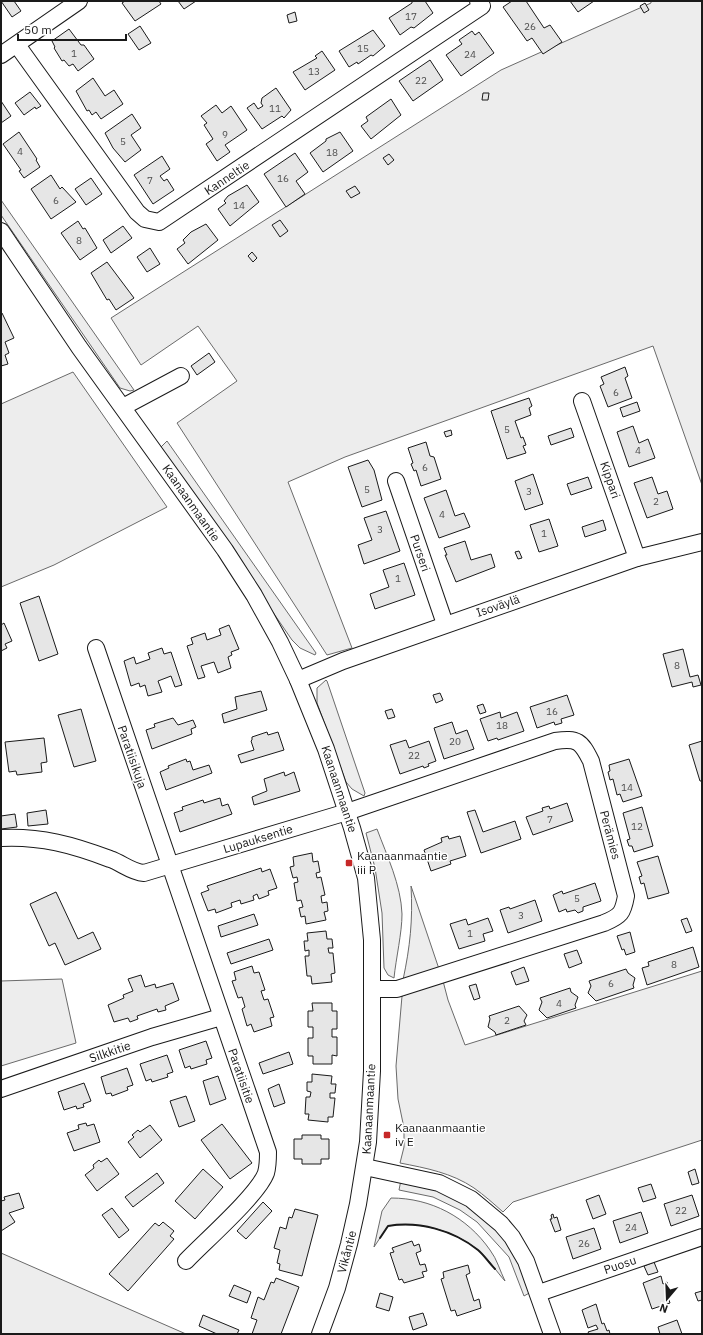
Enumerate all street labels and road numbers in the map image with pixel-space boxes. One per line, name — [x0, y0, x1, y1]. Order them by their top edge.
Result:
street label: Kanneltie — [201, 157, 252, 198]
street label: Kippari — [597, 459, 624, 500]
street label: Kaanaanmaantie — [159, 461, 224, 544]
street label: Purseri — [407, 532, 434, 573]
street label: Isoväylä — [474, 591, 522, 620]
street label: Paratiisikuja — [115, 723, 150, 791]
street label: Kaanaanmaantie — [318, 743, 361, 835]
street label: Perämies — [597, 809, 624, 861]
street label: Lupauksentie — [221, 821, 295, 856]
street label: Silkkitie — [87, 1037, 133, 1066]
street label: Paratiisitie — [225, 1046, 258, 1106]
street label: Kaanaanmaantie — [359, 1063, 378, 1155]
street label: Vikåntie — [334, 1228, 360, 1275]
street label: Puosu — [602, 1252, 638, 1277]

